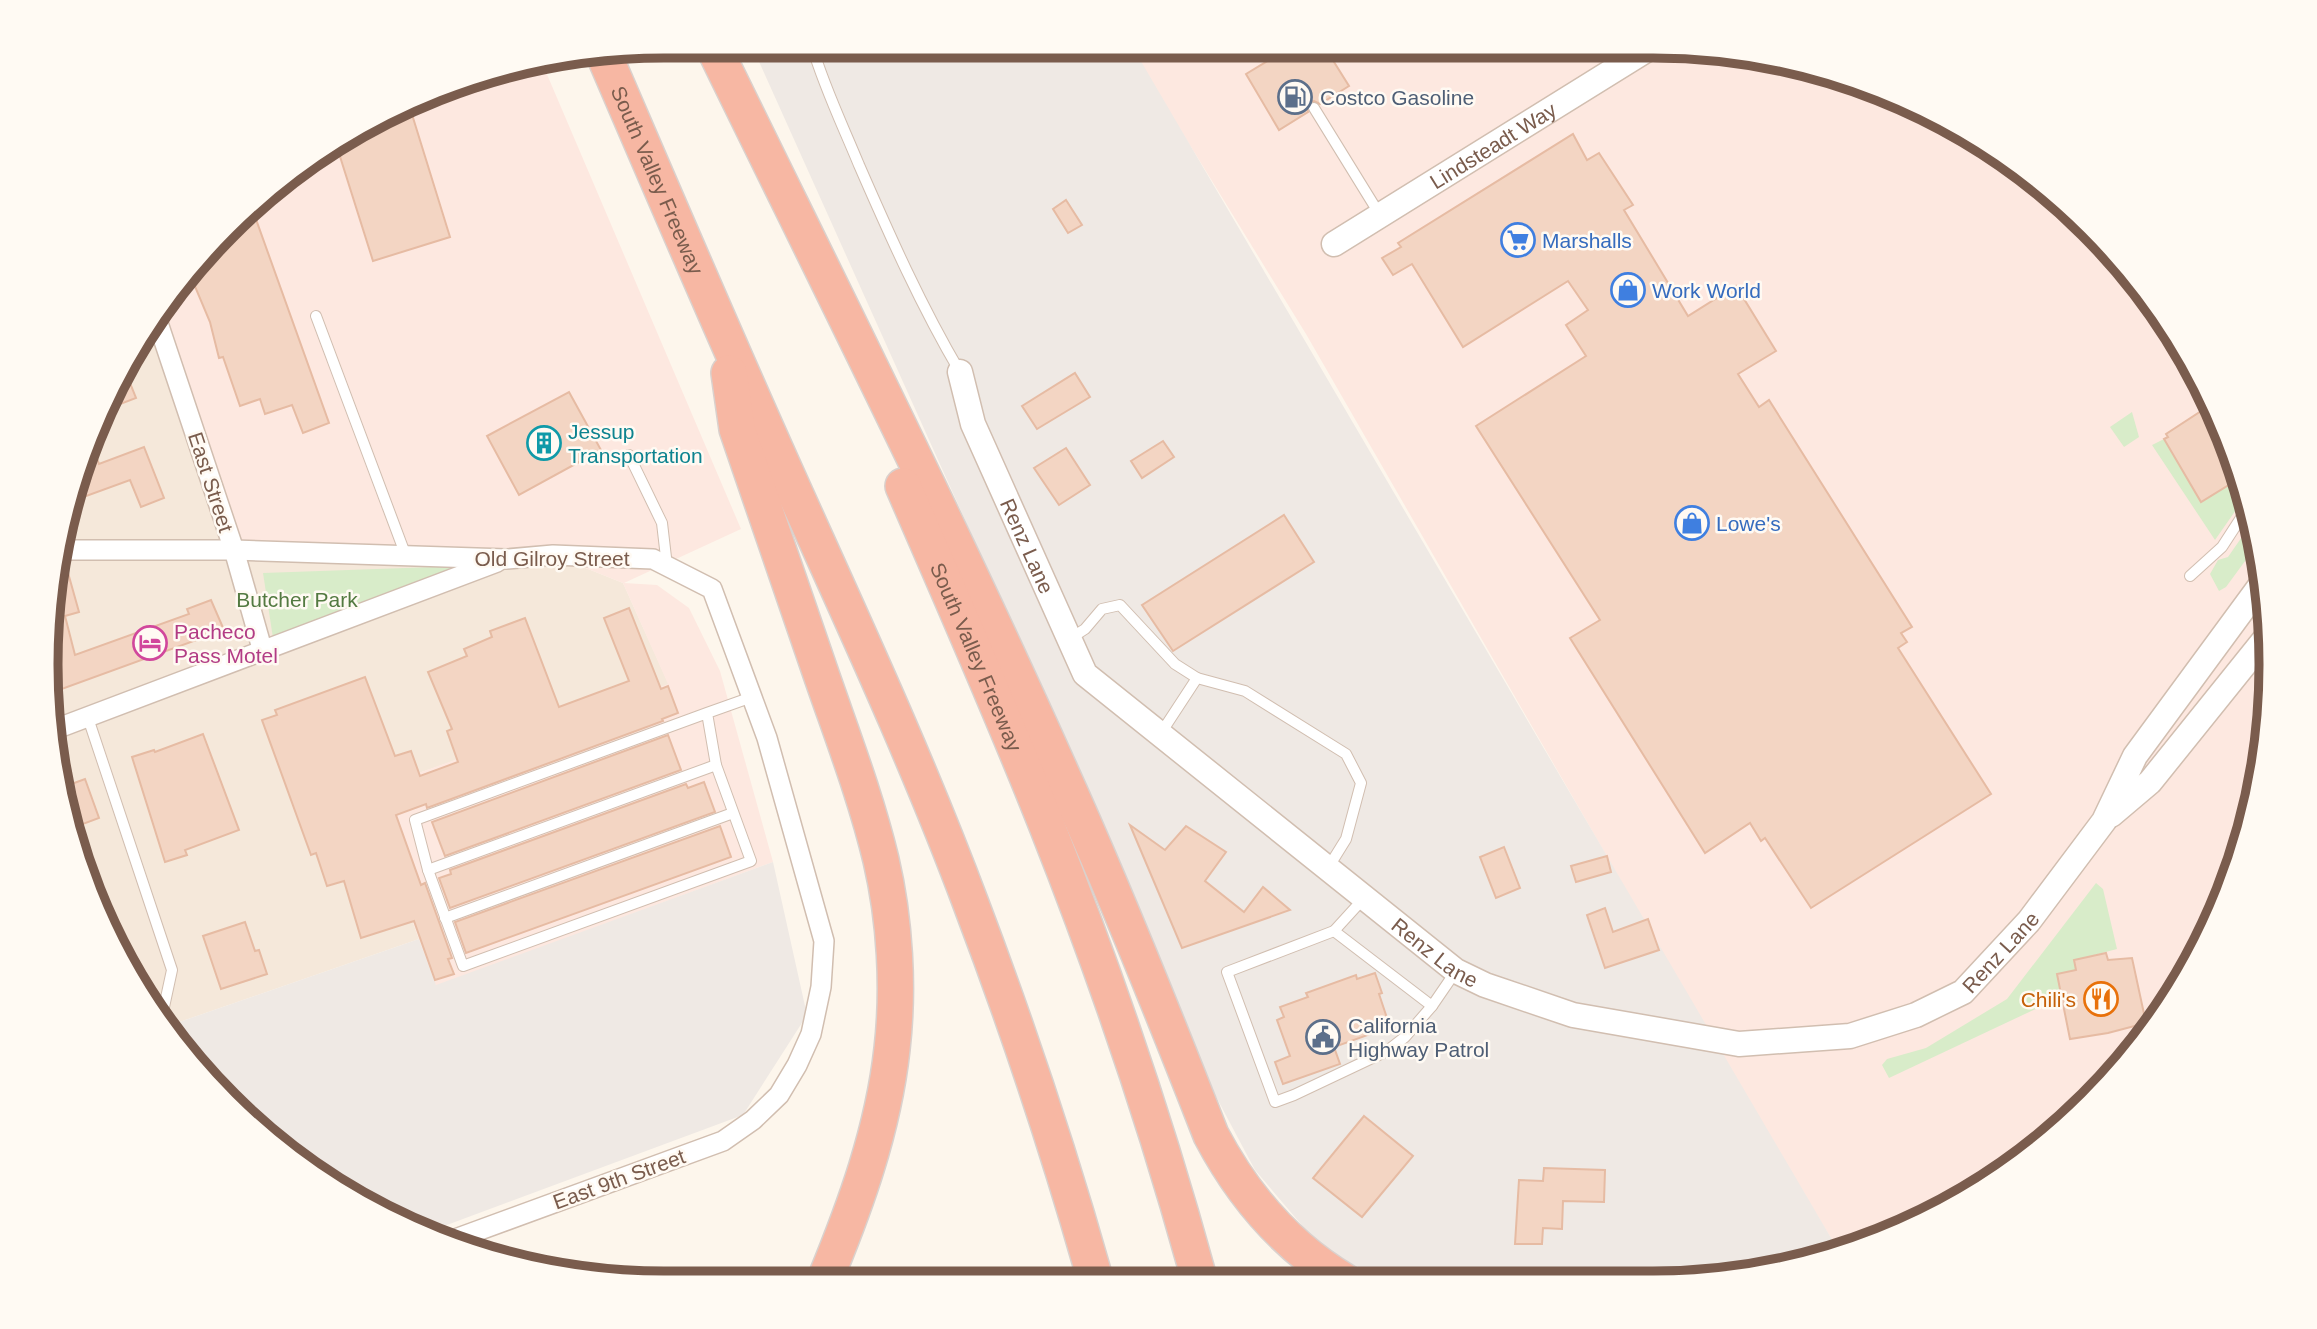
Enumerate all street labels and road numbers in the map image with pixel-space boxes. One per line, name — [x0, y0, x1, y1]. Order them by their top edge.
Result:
street label: South Valley Freeway — [607, 82, 709, 278]
street label: Lindsteadt Way — [1426, 97, 1561, 193]
street label: East Street — [184, 429, 238, 535]
street label: Renz Lane — [996, 495, 1059, 597]
street label: Old Gilroy Street — [474, 547, 630, 570]
street label: South Valley Freeway — [926, 559, 1027, 755]
street label: Renz Lane — [1957, 907, 2043, 997]
street label: Renz Lane — [1387, 913, 1482, 991]
street label: East 9th Street — [550, 1144, 688, 1214]

